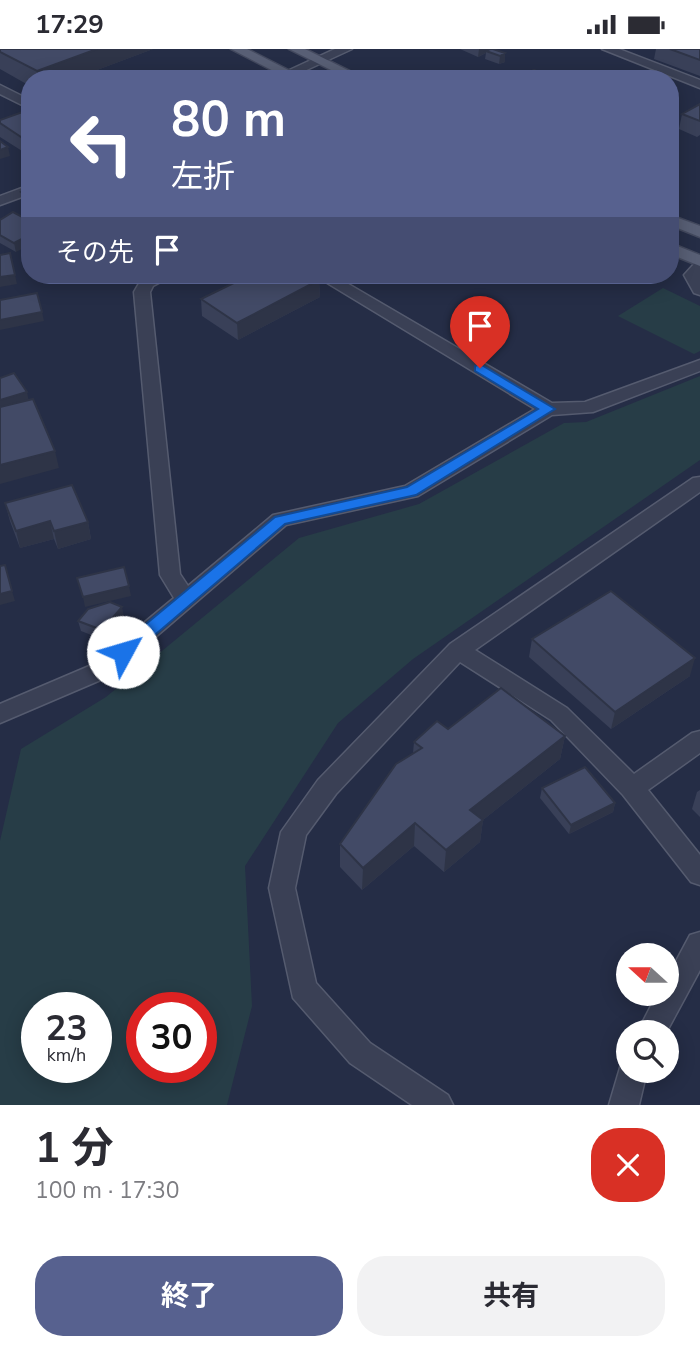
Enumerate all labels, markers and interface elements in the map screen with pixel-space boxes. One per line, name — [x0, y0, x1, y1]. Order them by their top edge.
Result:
text: 17:29 — [35, 7, 104, 42]
text: 80 m — [171, 86, 286, 153]
icon: left — [56, 98, 147, 189]
text: 左折 — [171, 155, 235, 198]
icon: arrive — [148, 231, 186, 269]
text: その先 — [56, 235, 134, 270]
pin — [450, 296, 510, 368]
icon: arrive — [461, 307, 499, 345]
position arrow — [86, 615, 160, 689]
north arrow — [616, 943, 679, 1006]
map controls — [616, 943, 679, 1083]
speed limit sign: 30 — [126, 992, 217, 1083]
text: 23 — [45, 1005, 88, 1052]
button: search — [616, 1020, 679, 1083]
text: km/h — [47, 1043, 86, 1067]
text: 1 分 — [35, 1120, 114, 1177]
button: close — [591, 1128, 665, 1202]
text: 100 m · 17:30 — [35, 1175, 180, 1206]
button: 終了 — [35, 1256, 343, 1336]
button: 共有 — [357, 1256, 665, 1336]

